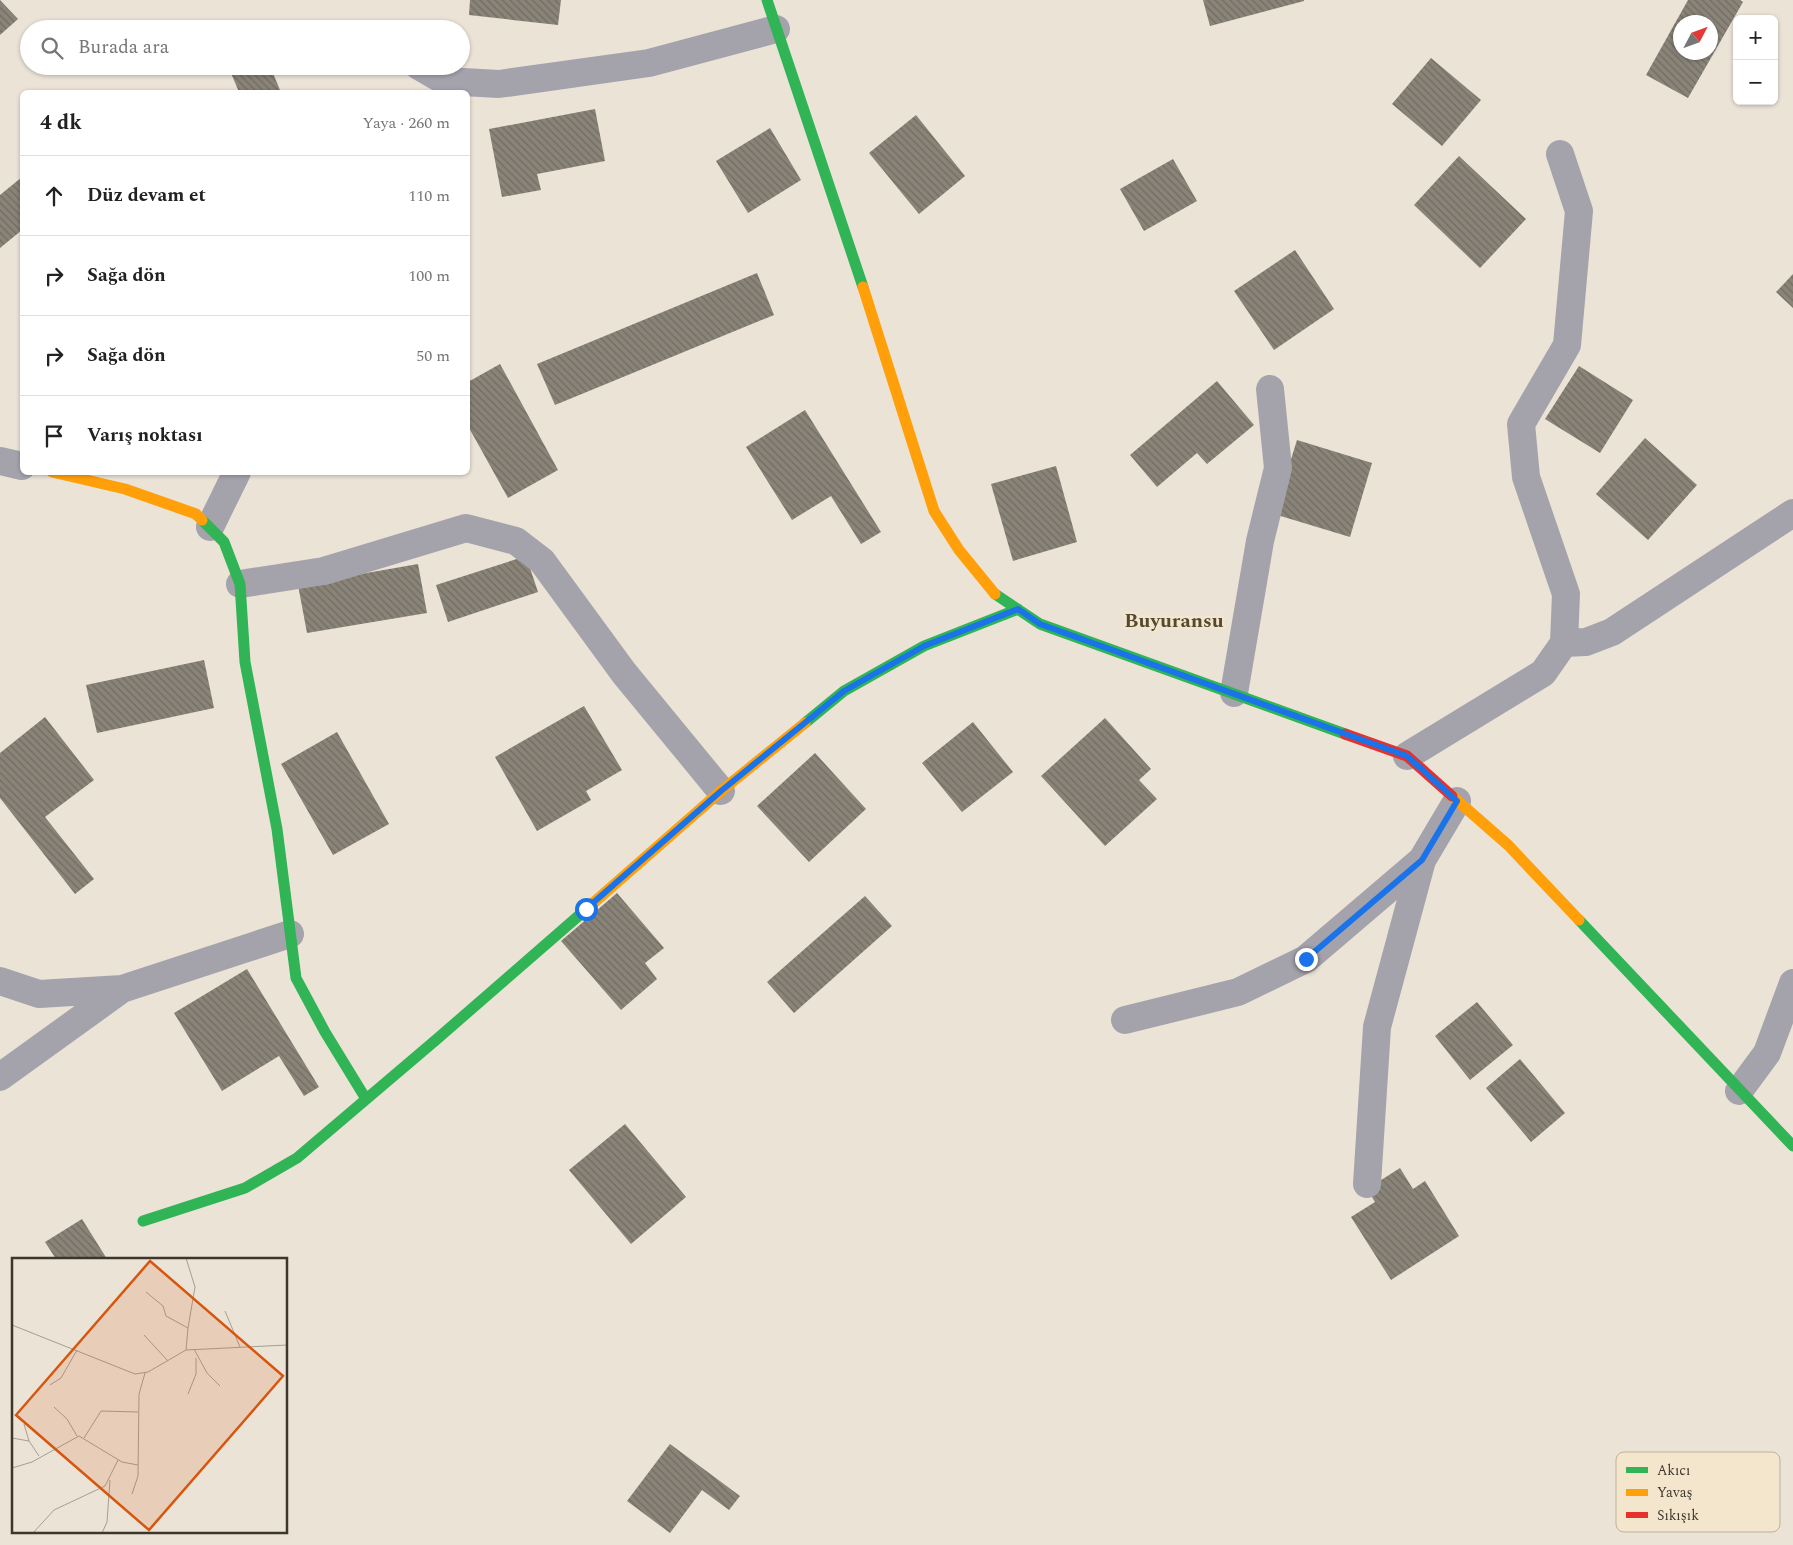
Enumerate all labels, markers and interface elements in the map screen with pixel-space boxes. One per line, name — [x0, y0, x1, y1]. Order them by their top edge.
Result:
north arrow — [1673, 15, 1718, 60]
map controls — [1733, 15, 1778, 105]
button: + — [1733, 15, 1778, 60]
search box — [20, 20, 470, 75]
text: Burada ara — [78, 33, 169, 62]
icon: search — [38, 34, 66, 62]
button: − — [1733, 60, 1778, 105]
text: 4 dk — [40, 107, 82, 139]
text: Yaya · 260 m — [363, 111, 450, 135]
text: Düz devam et — [87, 181, 206, 210]
icon: ahead — [40, 182, 68, 210]
text: 110 m — [408, 184, 450, 208]
text: Sağa dön — [87, 261, 166, 290]
icon: right — [40, 262, 68, 290]
text: 100 m — [408, 264, 450, 288]
text: Sağa dön — [87, 341, 166, 370]
icon: right — [40, 342, 68, 370]
text: 50 m — [416, 344, 450, 368]
text: Varış noktası — [87, 421, 203, 450]
icon: arrive — [40, 422, 68, 450]
district label: Buyuransu — [1124, 606, 1224, 636]
route start — [575, 898, 598, 921]
route end — [1295, 948, 1318, 971]
inset map — [12, 1258, 288, 1532]
legend — [1616, 1452, 1780, 1532]
text: Akıcı — [1657, 1460, 1690, 1481]
text: Yavaş — [1657, 1482, 1693, 1503]
text: Sıkışık — [1657, 1505, 1699, 1526]

